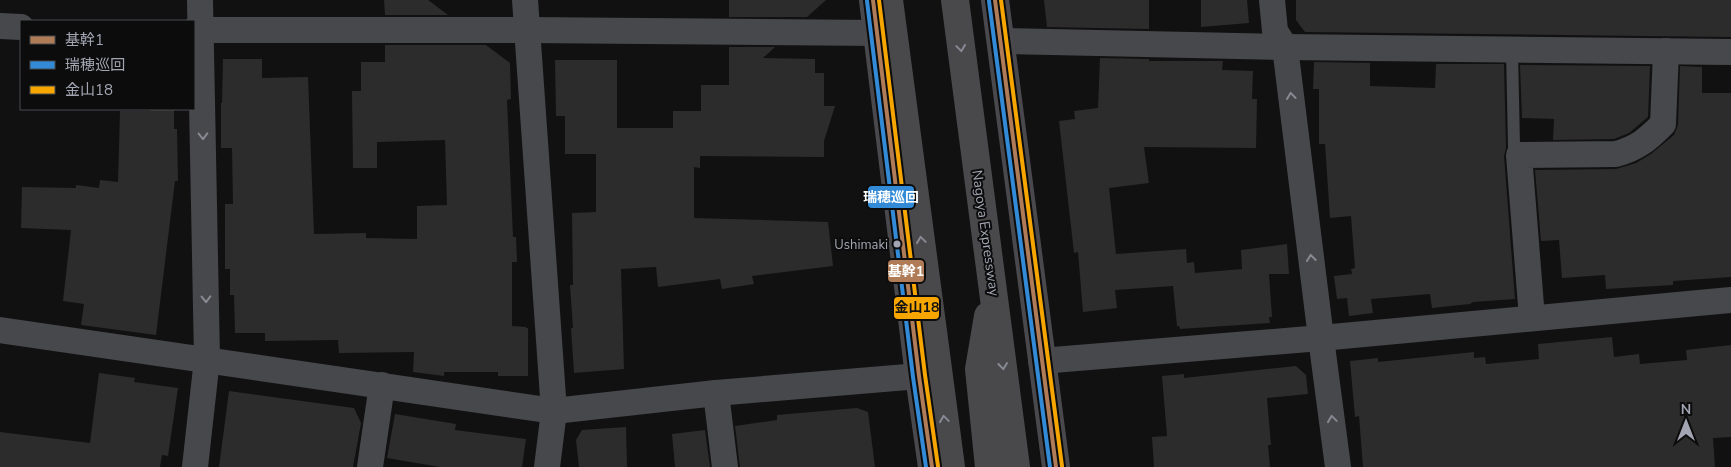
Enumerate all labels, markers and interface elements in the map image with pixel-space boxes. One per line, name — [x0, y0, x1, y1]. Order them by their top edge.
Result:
legend — [20, 20, 195, 110]
text: 基幹1 — [65, 30, 104, 50]
one-way arrow — [955, 45, 966, 53]
text: 瑞穂巡回 — [65, 55, 125, 75]
text: 金山18 — [65, 80, 113, 100]
one-way arrow — [1286, 92, 1297, 100]
one-way arrow — [198, 132, 208, 140]
street label: Nagoya Expressway — [967, 169, 1004, 298]
line badge: 瑞穂巡回 — [867, 185, 915, 209]
text: 瑞穂巡回 — [863, 188, 919, 207]
place label: Ushimaki — [834, 236, 888, 254]
one-way arrow — [916, 236, 927, 244]
marker: Ushimaki — [892, 239, 902, 249]
one-way arrow — [1306, 253, 1317, 261]
line badge: 基幹1 — [887, 259, 925, 283]
text: 基幹1 — [888, 262, 924, 281]
one-way arrow — [201, 295, 211, 303]
line badge: 金山18 — [893, 296, 940, 320]
text: 金山18 — [895, 298, 939, 317]
one-way arrow — [997, 362, 1008, 370]
north arrow — [1661, 397, 1711, 447]
text: N — [1681, 400, 1691, 419]
one-way arrow — [940, 414, 950, 423]
one-way arrow — [1327, 414, 1338, 422]

